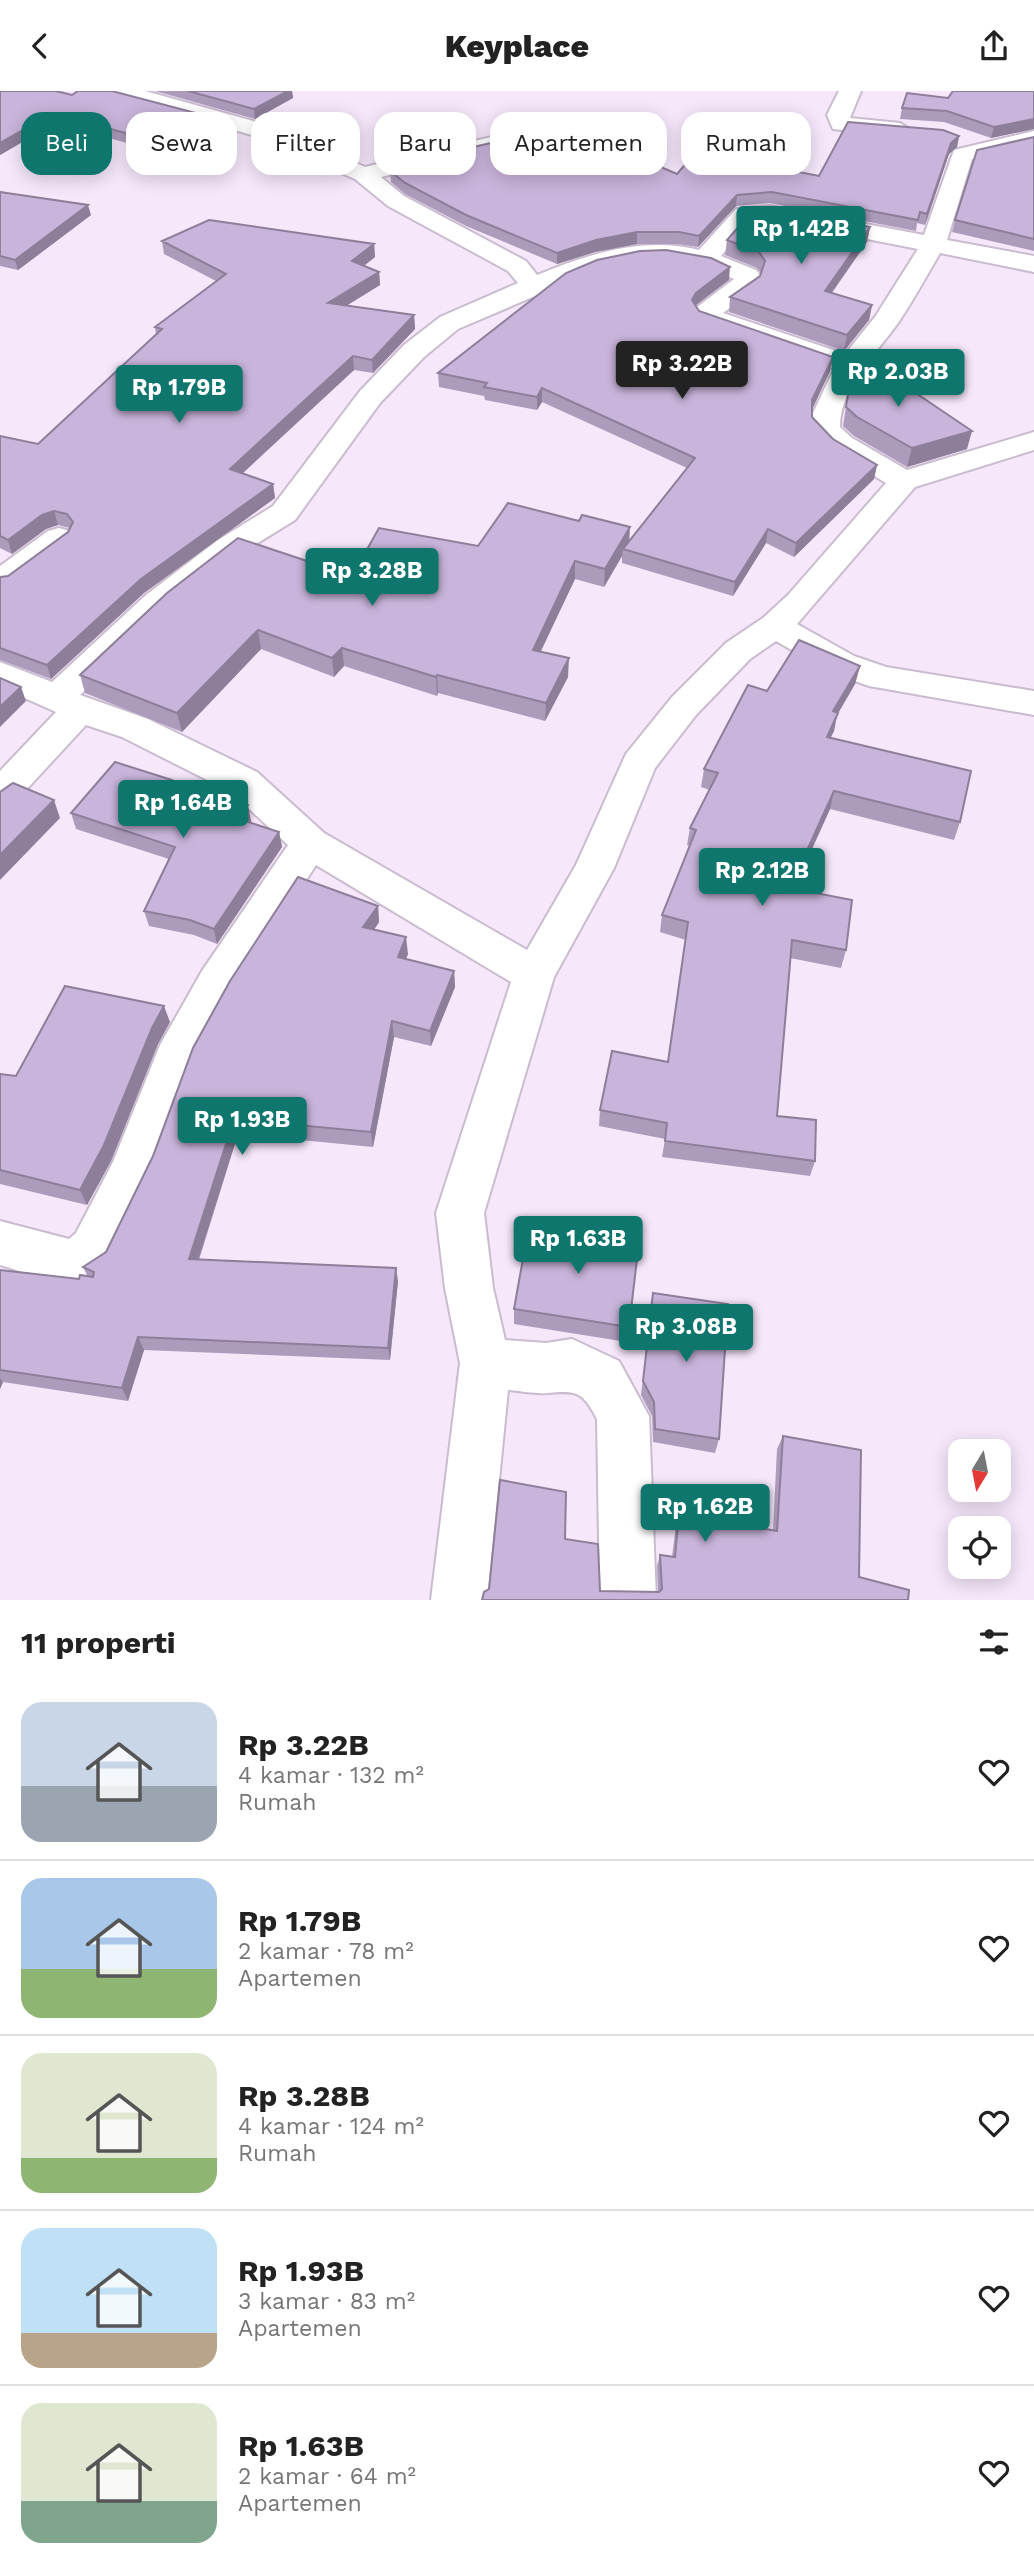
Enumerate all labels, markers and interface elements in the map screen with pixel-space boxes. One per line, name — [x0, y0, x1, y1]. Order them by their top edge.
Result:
icon: back — [21, 27, 59, 65]
text: Keyplace — [445, 27, 589, 65]
icon: share — [975, 27, 1013, 65]
chip: Beli — [21, 112, 112, 175]
chip: Sewa — [126, 112, 237, 175]
chip: Filter — [251, 112, 360, 175]
chip: Baru — [374, 112, 476, 175]
chip: Apartemen — [490, 112, 667, 175]
chip: Rumah — [681, 112, 811, 175]
pin: Rp 1.42B — [729, 207, 873, 266]
text: Rp 1.42B — [752, 215, 850, 242]
pin: Rp 3.22B — [610, 341, 754, 401]
pin: Rp 2.03B — [826, 349, 970, 409]
text: Rp 3.22B — [632, 350, 732, 377]
text: Rp 2.03B — [848, 358, 948, 385]
pin: Rp 1.79B — [107, 365, 251, 425]
text: Rp 1.79B — [132, 374, 226, 401]
pin: Rp 3.28B — [300, 549, 444, 608]
text: Rp 3.28B — [322, 557, 422, 584]
pin: Rp 1.64B — [111, 781, 255, 840]
text: Rp 1.64B — [134, 789, 232, 816]
pin: Rp 2.12B — [690, 849, 834, 908]
text: Rp 2.12B — [715, 857, 809, 884]
pin: Rp 1.93B — [170, 1097, 314, 1157]
text: Rp 1.93B — [194, 1106, 290, 1133]
pin: Rp 1.63B — [506, 1217, 650, 1276]
text: Rp 1.63B — [530, 1225, 626, 1252]
pin: Rp 3.08B — [614, 1305, 758, 1364]
text: Rp 3.08B — [635, 1313, 737, 1340]
north arrow — [948, 1439, 1012, 1501]
map controls — [948, 1439, 1011, 1579]
pin: Rp 1.62B — [633, 1485, 777, 1544]
text: Rp 1.62B — [657, 1493, 753, 1520]
button: locate — [948, 1516, 1011, 1579]
icon: filters — [975, 1623, 1013, 1661]
text: 11 properti — [21, 1625, 176, 1660]
text: Rp 3.22B — [238, 1727, 369, 1762]
icon: home — [77, 1730, 161, 1814]
icon: heart — [975, 1753, 1013, 1791]
text: 4 kamar · 132 m² — [238, 1762, 424, 1789]
text: Rumah — [238, 1789, 316, 1816]
text: Rp 1.79B — [238, 1903, 361, 1938]
icon: home — [77, 1906, 161, 1990]
icon: heart — [975, 1929, 1013, 1967]
text: 2 kamar · 78 m² — [238, 1938, 414, 1965]
text: Apartemen — [238, 1965, 362, 1992]
text: Rp 3.28B — [238, 2078, 370, 2113]
icon: home — [77, 2081, 161, 2165]
icon: heart — [975, 2104, 1013, 2142]
text: 4 kamar · 124 m² — [238, 2113, 424, 2140]
text: Rumah — [238, 2140, 316, 2167]
text: Rp 1.93B — [238, 2253, 364, 2288]
icon: home — [77, 2256, 161, 2340]
icon: heart — [975, 2279, 1013, 2317]
text: 3 kamar · 83 m² — [238, 2288, 415, 2315]
text: Apartemen — [238, 2315, 362, 2342]
text: Rp 1.63B — [238, 2428, 364, 2463]
icon: home — [77, 2431, 161, 2515]
icon: heart — [975, 2454, 1013, 2492]
text: 2 kamar · 64 m² — [238, 2463, 416, 2490]
text: Apartemen — [238, 2490, 362, 2517]

